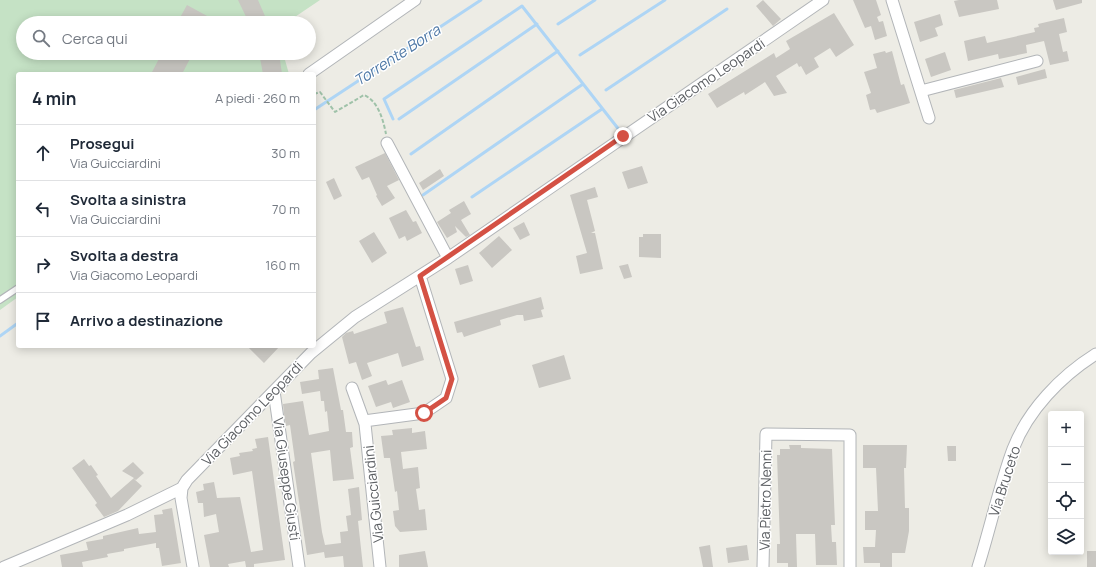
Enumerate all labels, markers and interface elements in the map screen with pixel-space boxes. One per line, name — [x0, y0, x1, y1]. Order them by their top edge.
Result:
search box — [16, 16, 316, 60]
water label: Torrente Borra — [350, 19, 445, 91]
icon: search — [30, 27, 52, 49]
text: Cerca qui — [62, 28, 128, 49]
street label: Via Giacomo Leopardi — [644, 34, 768, 126]
text: 4 min — [32, 87, 76, 110]
text: A piedi · 260 m — [215, 89, 300, 107]
route end — [614, 127, 632, 145]
text: Prosegui — [70, 133, 134, 154]
icon: ahead — [32, 142, 54, 164]
text: 30 m — [271, 144, 300, 162]
text: Via Guicciardini — [70, 154, 161, 172]
text: Svolta a sinistra — [70, 189, 186, 210]
icon: left — [32, 198, 54, 220]
text: 70 m — [272, 200, 300, 218]
text: Via Guicciardini — [70, 210, 161, 228]
text: Svolta a destra — [70, 245, 178, 266]
icon: right — [32, 254, 54, 276]
text: 160 m — [265, 256, 300, 274]
text: Via Giacomo Leopardi — [70, 266, 198, 284]
icon: arrive — [32, 310, 54, 332]
text: Arrivo a destinazione — [70, 310, 223, 331]
street label: Via Giacomo Leopardi — [197, 357, 307, 469]
route start — [415, 404, 433, 422]
map controls — [1048, 411, 1084, 555]
button: + — [1048, 411, 1084, 447]
street label: Via Giuseppe Giusti — [269, 416, 305, 542]
street label: Via Bruceto — [984, 443, 1024, 519]
street label: Via Guicciardini — [358, 444, 388, 544]
button: − — [1048, 447, 1084, 483]
street label: Via Pietro Nenni — [755, 449, 775, 551]
button: locate — [1048, 483, 1084, 519]
button: layers — [1048, 519, 1084, 555]

